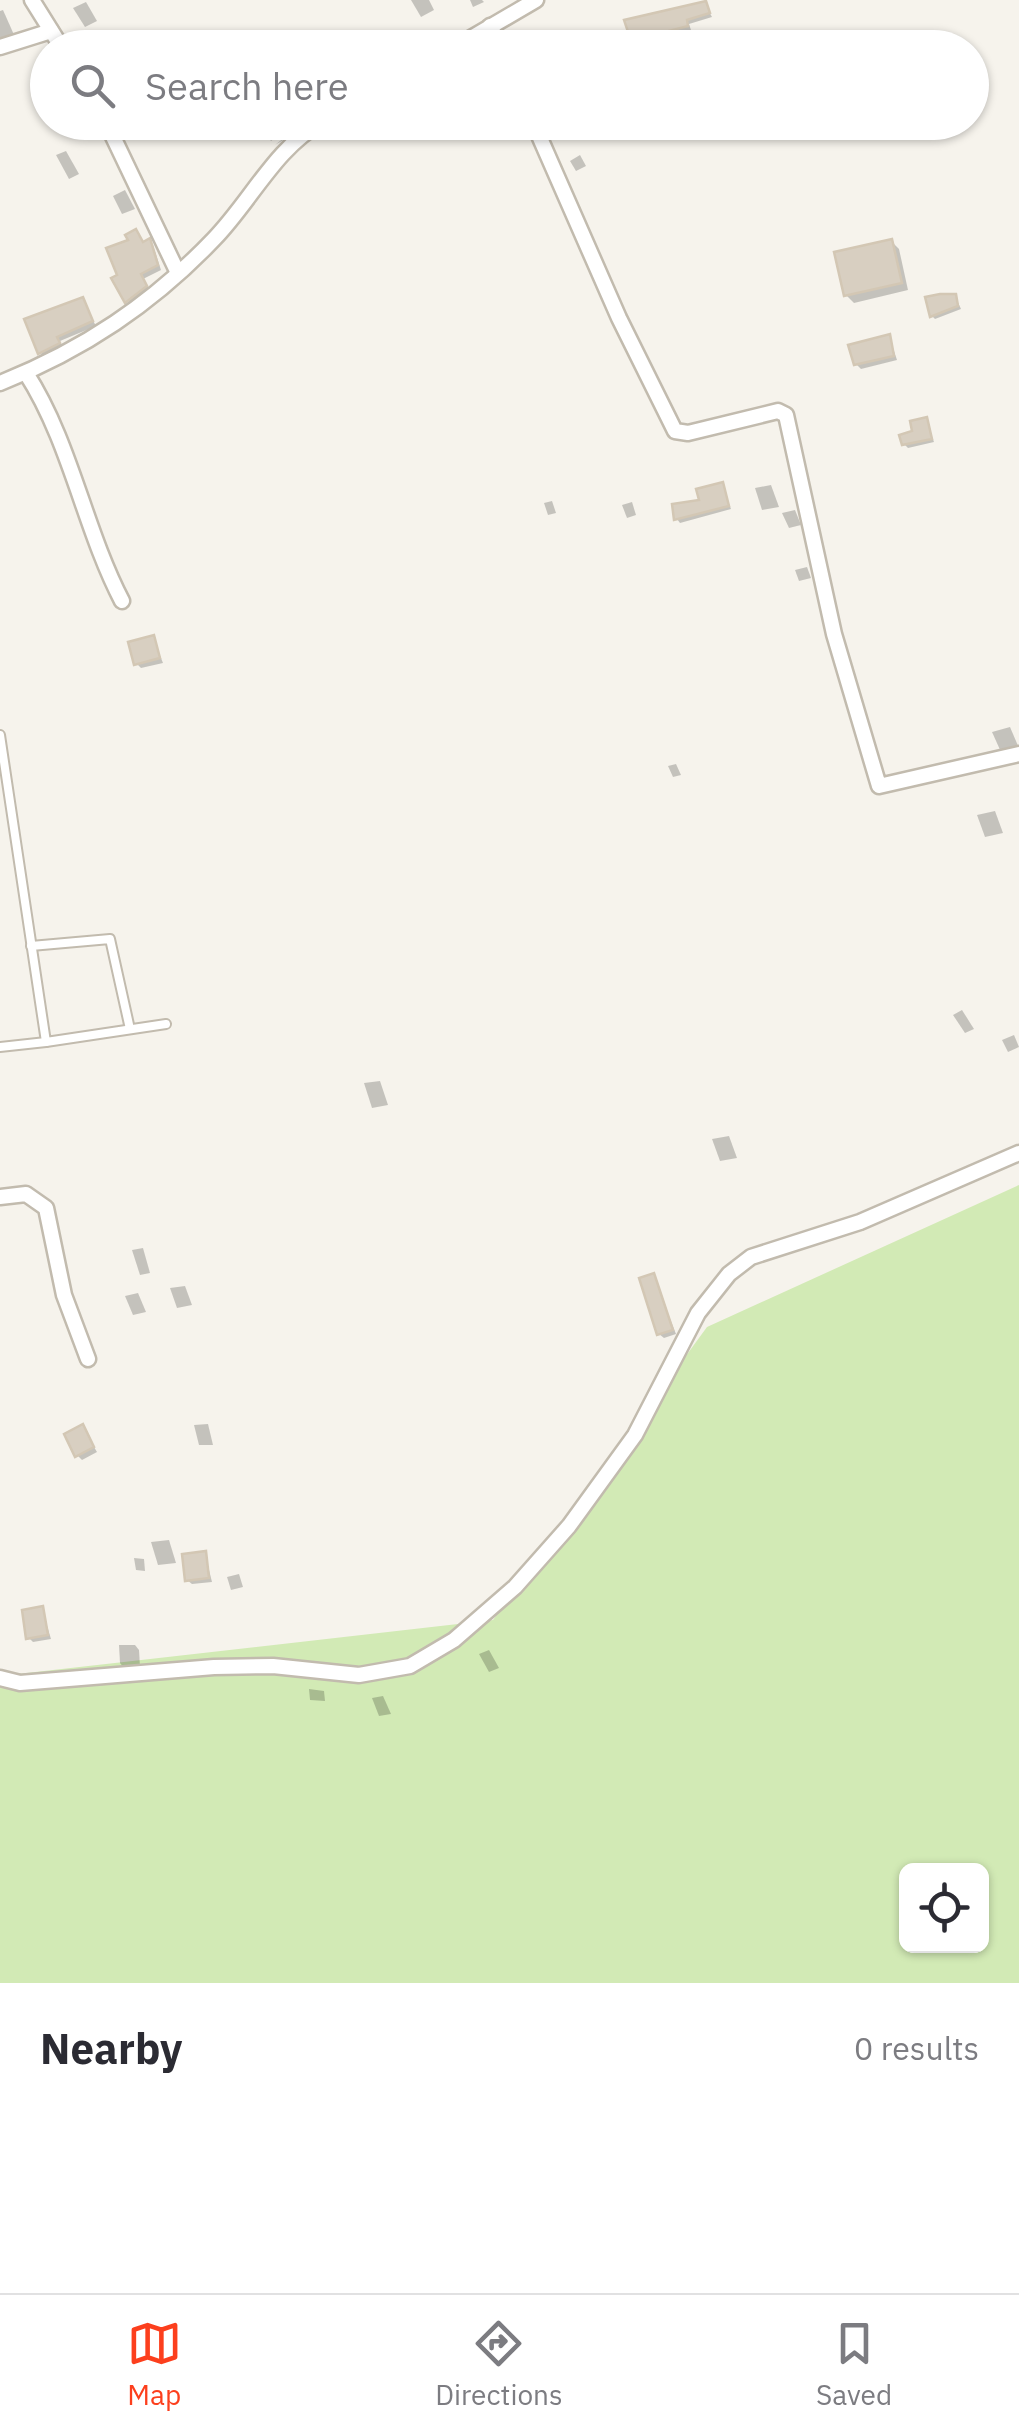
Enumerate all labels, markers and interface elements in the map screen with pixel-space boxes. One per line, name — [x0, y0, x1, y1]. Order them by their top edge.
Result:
search box — [30, 30, 989, 140]
icon: search — [65, 58, 120, 113]
text: Search here — [145, 61, 349, 110]
map controls — [899, 1863, 989, 1953]
button: locate — [899, 1863, 989, 1953]
text: Nearby — [40, 2021, 182, 2076]
text: 0 results — [854, 2027, 979, 2069]
tab: Map — [127, 2316, 182, 2413]
tab: Directions — [435, 2316, 563, 2413]
tab: Saved — [816, 2316, 892, 2413]

